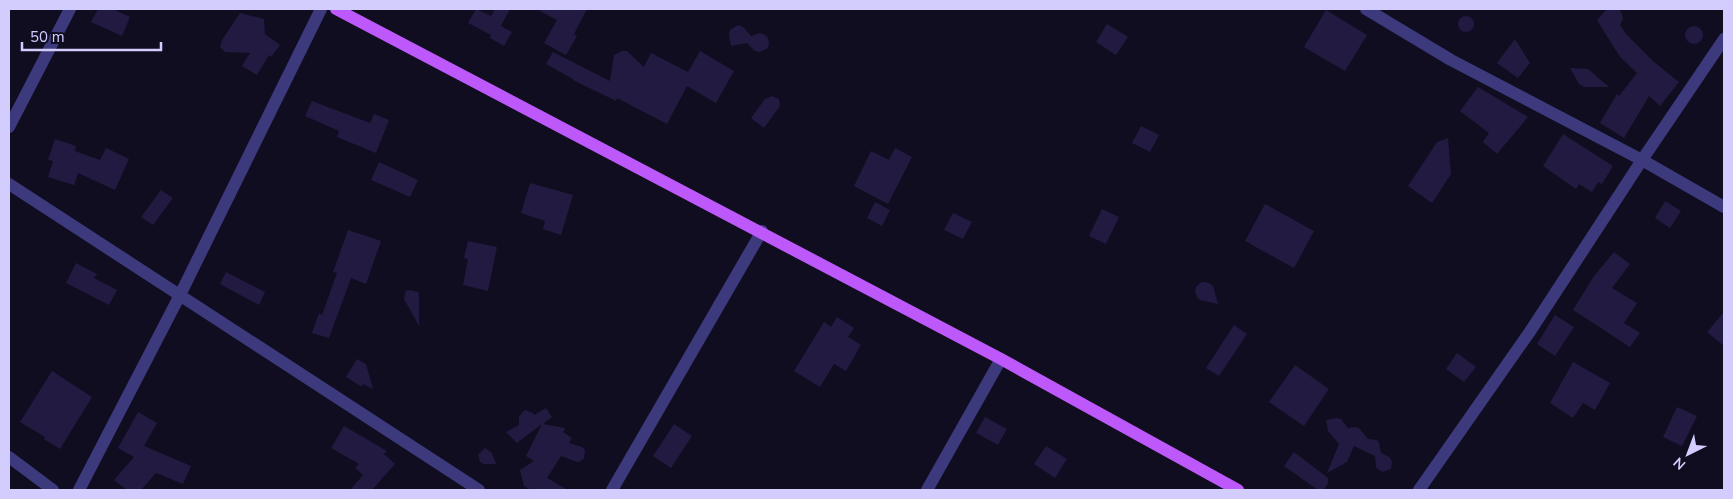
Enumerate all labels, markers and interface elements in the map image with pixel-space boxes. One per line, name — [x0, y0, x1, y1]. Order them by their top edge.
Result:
scale bar — [22, 20, 161, 52]
text: 50 m — [30, 27, 65, 47]
north arrow — [1663, 429, 1713, 479]
text: N — [1669, 453, 1690, 474]

